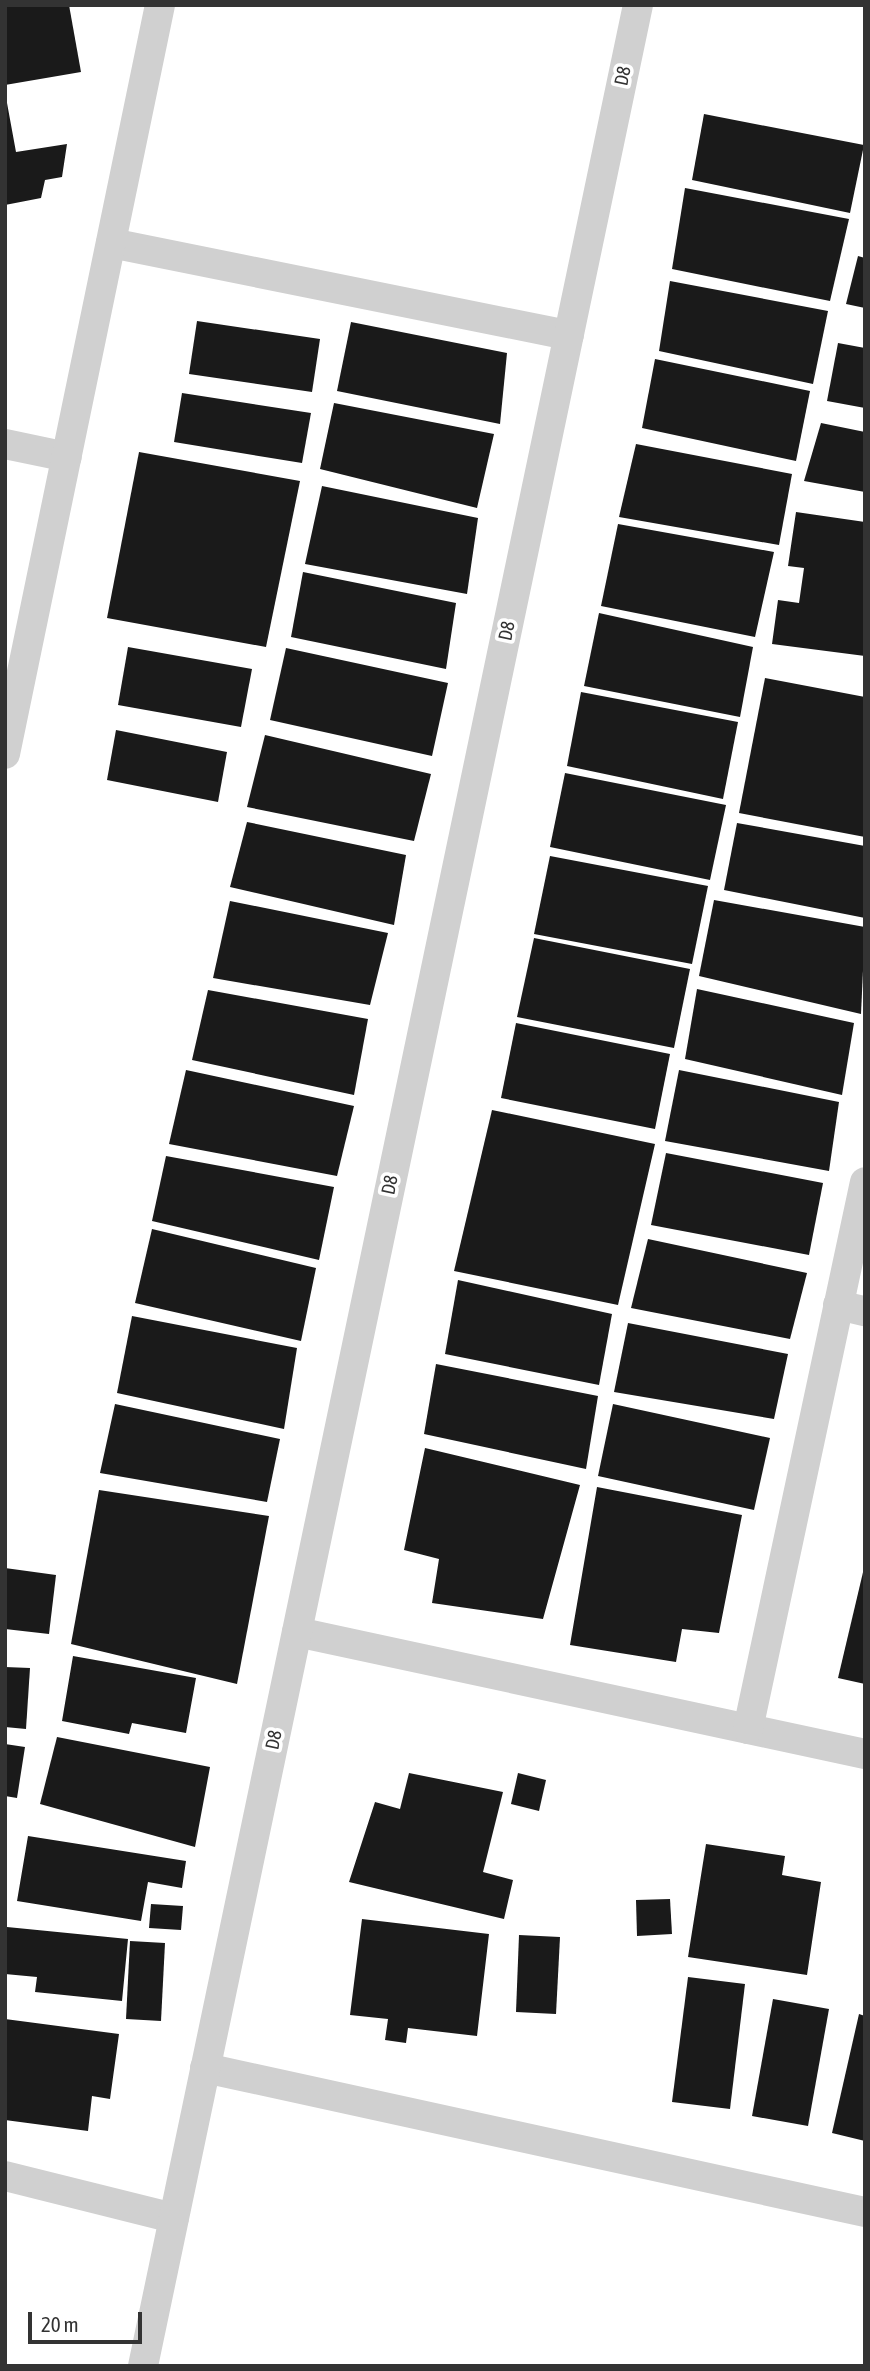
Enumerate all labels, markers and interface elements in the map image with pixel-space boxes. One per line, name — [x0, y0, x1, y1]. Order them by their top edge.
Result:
street label: D8 — [610, 64, 636, 88]
street label: D8 — [494, 619, 520, 643]
street label: D8 — [377, 1173, 403, 1197]
street label: D8 — [261, 1728, 287, 1752]
scale bar — [32, 2298, 145, 2342]
text: 20 m — [41, 2312, 79, 2336]

